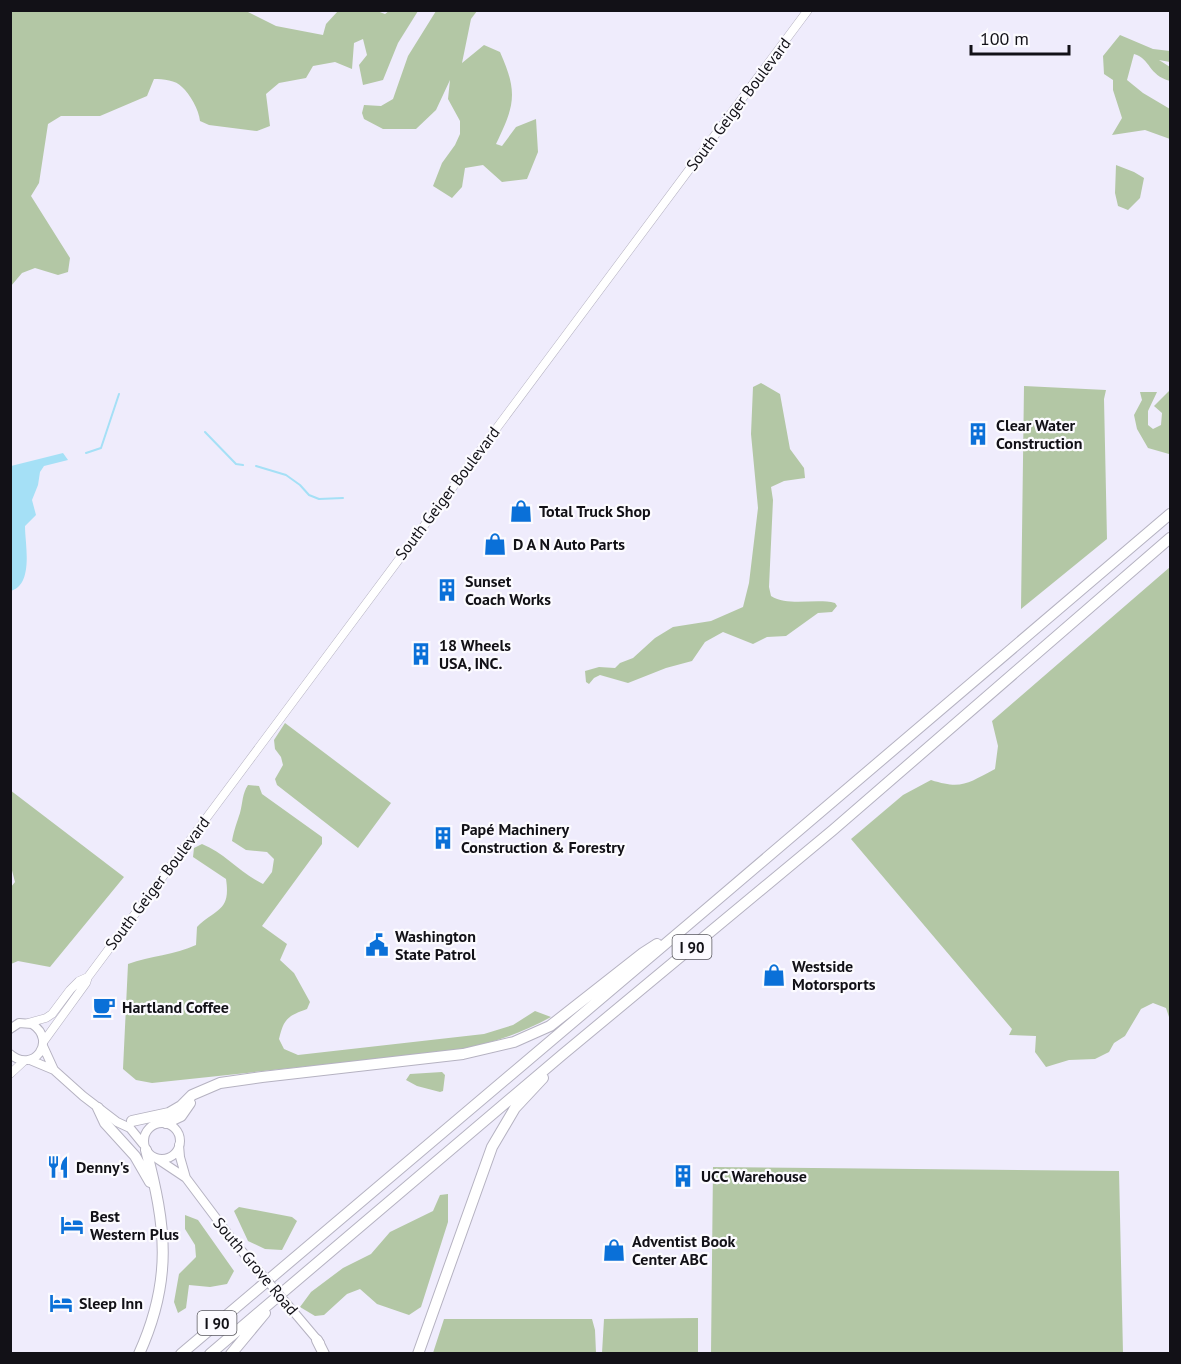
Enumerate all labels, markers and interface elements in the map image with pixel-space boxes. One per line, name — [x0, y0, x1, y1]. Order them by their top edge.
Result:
scale bar — [971, 18, 1068, 56]
text: 100 m — [980, 27, 1029, 50]
street label: South Geiger Boulevard — [681, 33, 795, 175]
place label: Clear Water Construction — [996, 415, 1082, 453]
building icon: Clear Water Construction — [965, 421, 991, 447]
street label: South Geiger Boulevard — [390, 422, 504, 564]
shop icon: Total Truck Shop — [508, 498, 534, 524]
place label: Total Truck Shop — [539, 501, 651, 521]
shop icon: D A N Auto Parts — [482, 531, 508, 557]
place label: D A N Auto Parts — [513, 534, 625, 554]
place label: Sunset Coach Works — [465, 571, 551, 609]
building icon: Sunset Coach Works — [434, 577, 460, 603]
place label: 18 Wheels USA, INC. — [439, 635, 511, 673]
building icon: 18 Wheels USA, INC. — [408, 641, 434, 667]
street label: South Geiger Boulevard — [100, 812, 214, 954]
place label: Papé Machinery Construction & Forestry — [461, 819, 625, 857]
building icon: Papé Machinery Construction & Forestry — [430, 825, 456, 851]
place label: Washington State Patrol — [395, 926, 476, 964]
public building icon: Washington State Patrol — [364, 932, 390, 958]
road number: I 90 — [672, 935, 712, 959]
place label: Westside Motorsports — [792, 956, 876, 994]
shop icon: Westside Motorsports — [761, 962, 787, 988]
cafe icon: Hartland Coffee — [91, 994, 117, 1020]
place label: Hartland Coffee — [122, 997, 229, 1017]
restaurant icon: Denny's — [45, 1154, 71, 1180]
place label: Denny's — [76, 1157, 129, 1177]
building icon: UCC Warehouse — [670, 1163, 696, 1189]
place label: UCC Warehouse — [701, 1166, 807, 1186]
place label: Best Western Plus — [90, 1206, 179, 1244]
hotel icon: Best Western Plus — [59, 1212, 85, 1238]
street label: South Grove Road — [209, 1213, 303, 1319]
place label: Adventist Book Center ABC — [632, 1231, 736, 1269]
shop icon: Adventist Book Center ABC — [601, 1237, 627, 1263]
hotel icon: Sleep Inn — [48, 1290, 74, 1316]
place label: Sleep Inn — [79, 1293, 143, 1313]
road number: I 90 — [198, 1311, 236, 1335]

